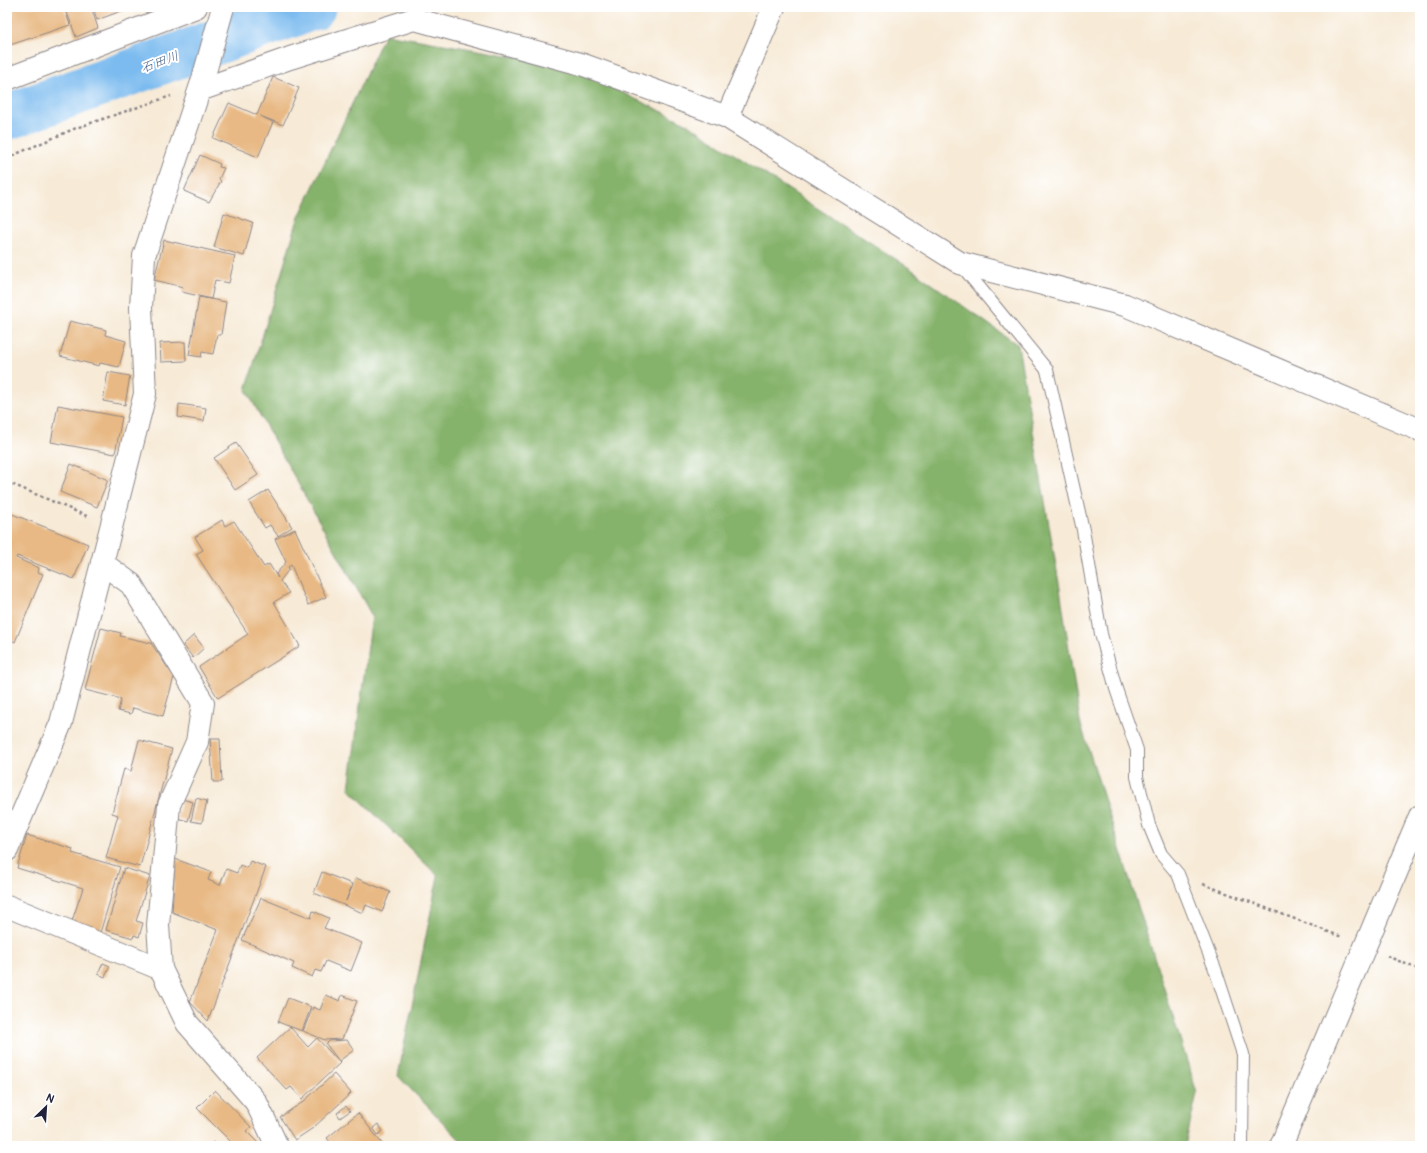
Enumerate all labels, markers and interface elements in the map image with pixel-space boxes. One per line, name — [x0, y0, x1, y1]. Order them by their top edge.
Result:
water label: 石田川 — [139, 48, 181, 76]
north arrow — [26, 1087, 66, 1127]
text: N — [44, 1091, 57, 1106]

